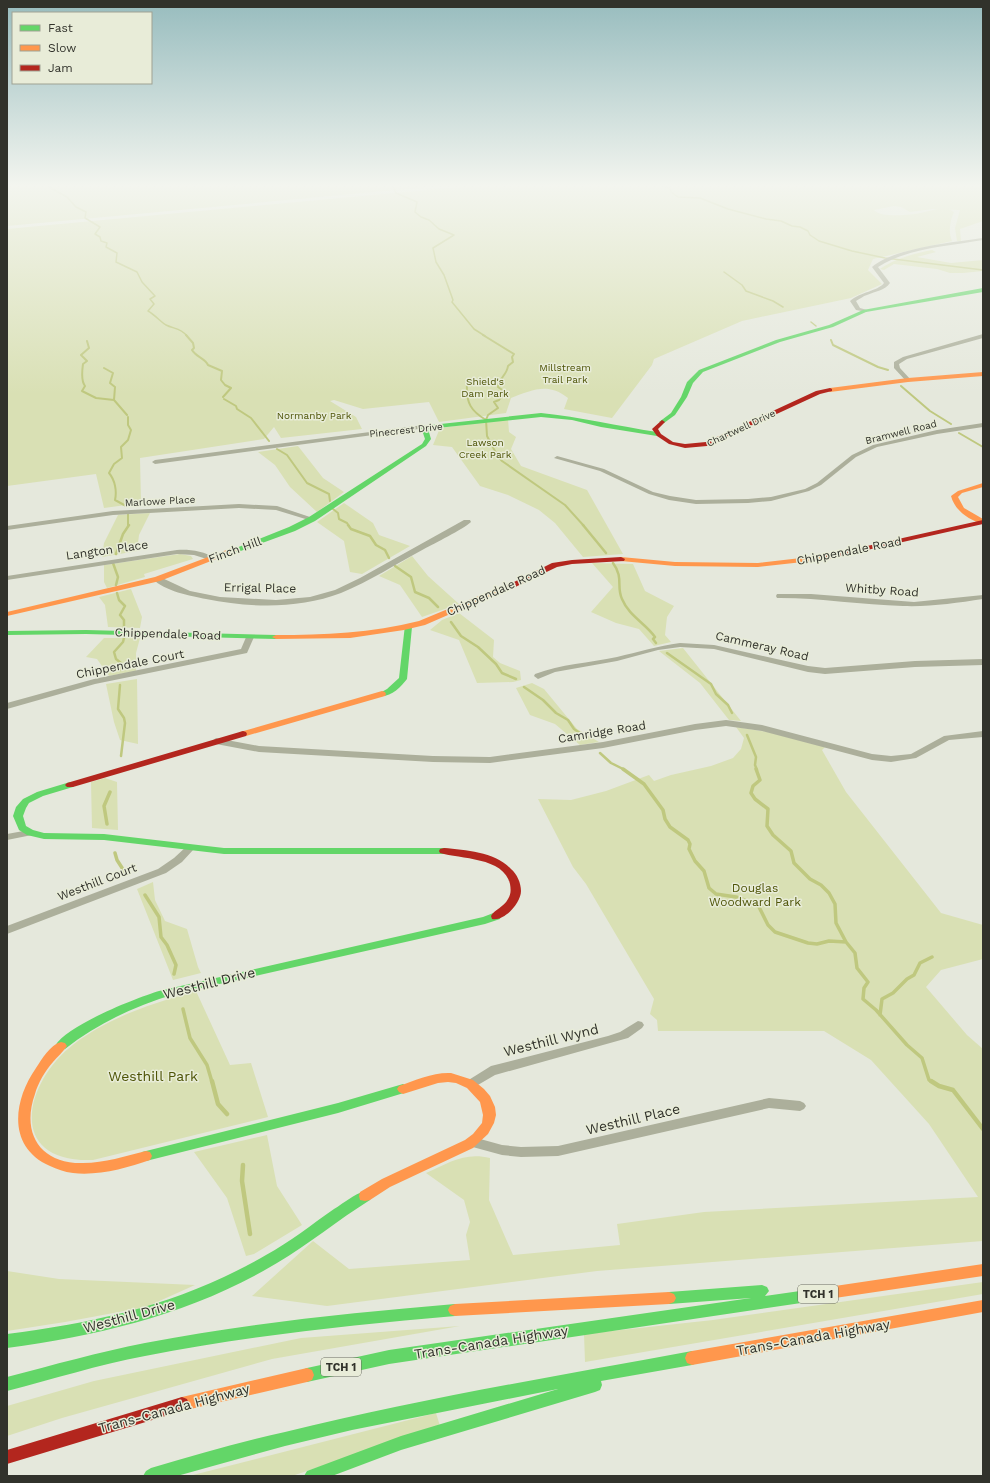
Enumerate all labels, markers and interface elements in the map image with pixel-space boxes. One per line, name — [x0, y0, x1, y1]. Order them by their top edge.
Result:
legend — [12, 12, 152, 84]
text: Fast — [48, 21, 73, 35]
text: Slow — [48, 41, 76, 55]
text: Jam — [48, 61, 73, 75]
park label: Millstream Trail Park — [539, 362, 591, 385]
park label: Shield's Dam Park — [461, 376, 509, 399]
street label: Chartwell Drive — [705, 407, 777, 449]
park label: Normanby Park — [277, 410, 352, 421]
street label: Bramwell Road — [864, 418, 938, 446]
street label: Pinecrest Drive — [369, 421, 443, 439]
park label: Lawson Creek Park — [459, 437, 512, 460]
street label: Marlowe Place — [124, 494, 196, 508]
street label: Finch Hill — [207, 534, 264, 566]
street label: Chippendale Road — [795, 534, 903, 568]
street label: Langton Place — [65, 537, 149, 563]
street label: Chippendale Road — [444, 563, 548, 619]
street label: Errigal Place — [224, 580, 296, 596]
street label: Whitby Road — [845, 580, 919, 600]
street label: Chippendale Road — [115, 625, 221, 643]
street label: Cammeray Road — [714, 628, 810, 664]
street label: Chippendale Court — [75, 647, 185, 681]
street label: Camridge Road — [557, 718, 647, 746]
street label: Westhill Court — [56, 861, 138, 903]
park label: Douglas Woodward Park — [709, 881, 801, 909]
street label: Westhill Drive — [161, 964, 257, 1002]
street label: Westhill Wynd — [502, 1020, 600, 1060]
park label: Westhill Park — [108, 1068, 198, 1084]
street label: Westhill Place — [584, 1100, 682, 1138]
road number: TCH 1 — [798, 1285, 838, 1303]
street label: Westhill Drive — [81, 1296, 177, 1336]
street label: Trans-Canada Highway — [735, 1315, 892, 1358]
street label: Trans-Canada Highway — [413, 1322, 570, 1362]
road number: TCH 1 — [321, 1358, 361, 1376]
street label: Trans-Canada Highway — [97, 1380, 252, 1436]

